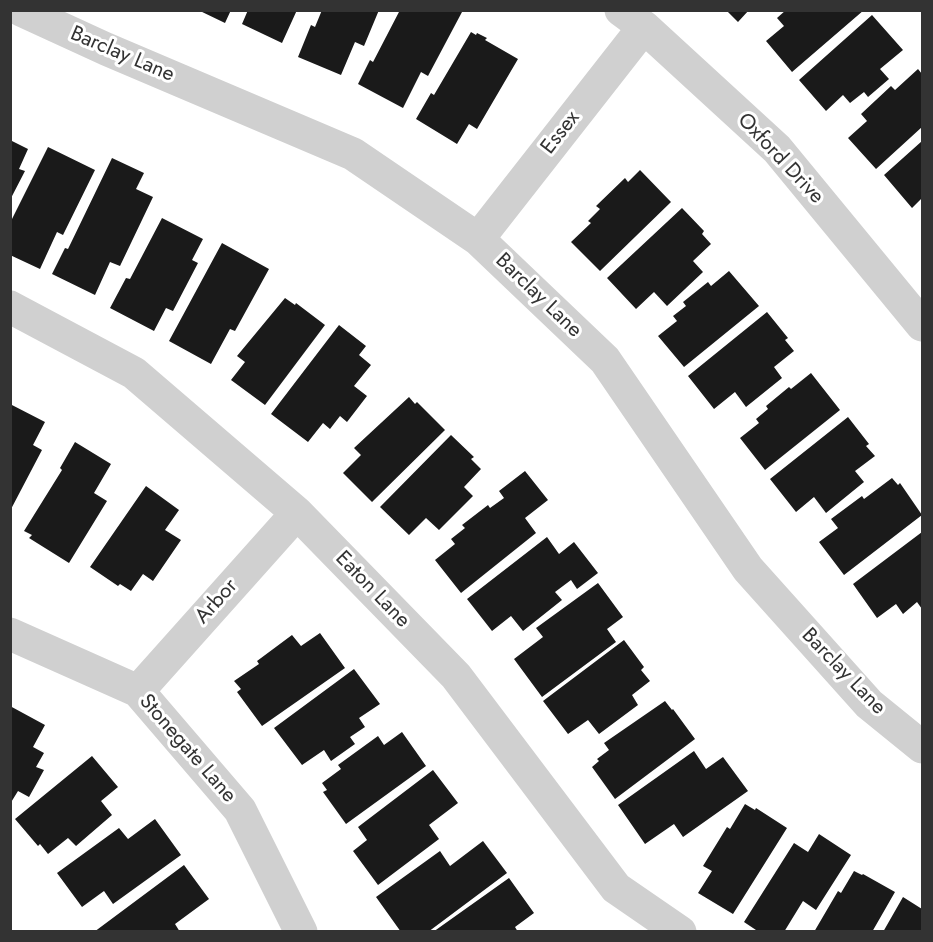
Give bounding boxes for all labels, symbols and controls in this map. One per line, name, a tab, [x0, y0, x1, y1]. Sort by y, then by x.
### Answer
street label: Barclay Lane	[66, 22, 178, 88]
street label: Essex	[536, 106, 586, 160]
street label: Oxford Drive	[732, 108, 828, 210]
street label: Barclay Lane	[490, 249, 586, 343]
street label: Eaton Lane	[329, 546, 415, 634]
street label: Arbor	[190, 574, 244, 630]
street label: Barclay Lane	[796, 624, 890, 720]
street label: Stonegate Lane	[133, 690, 241, 808]

